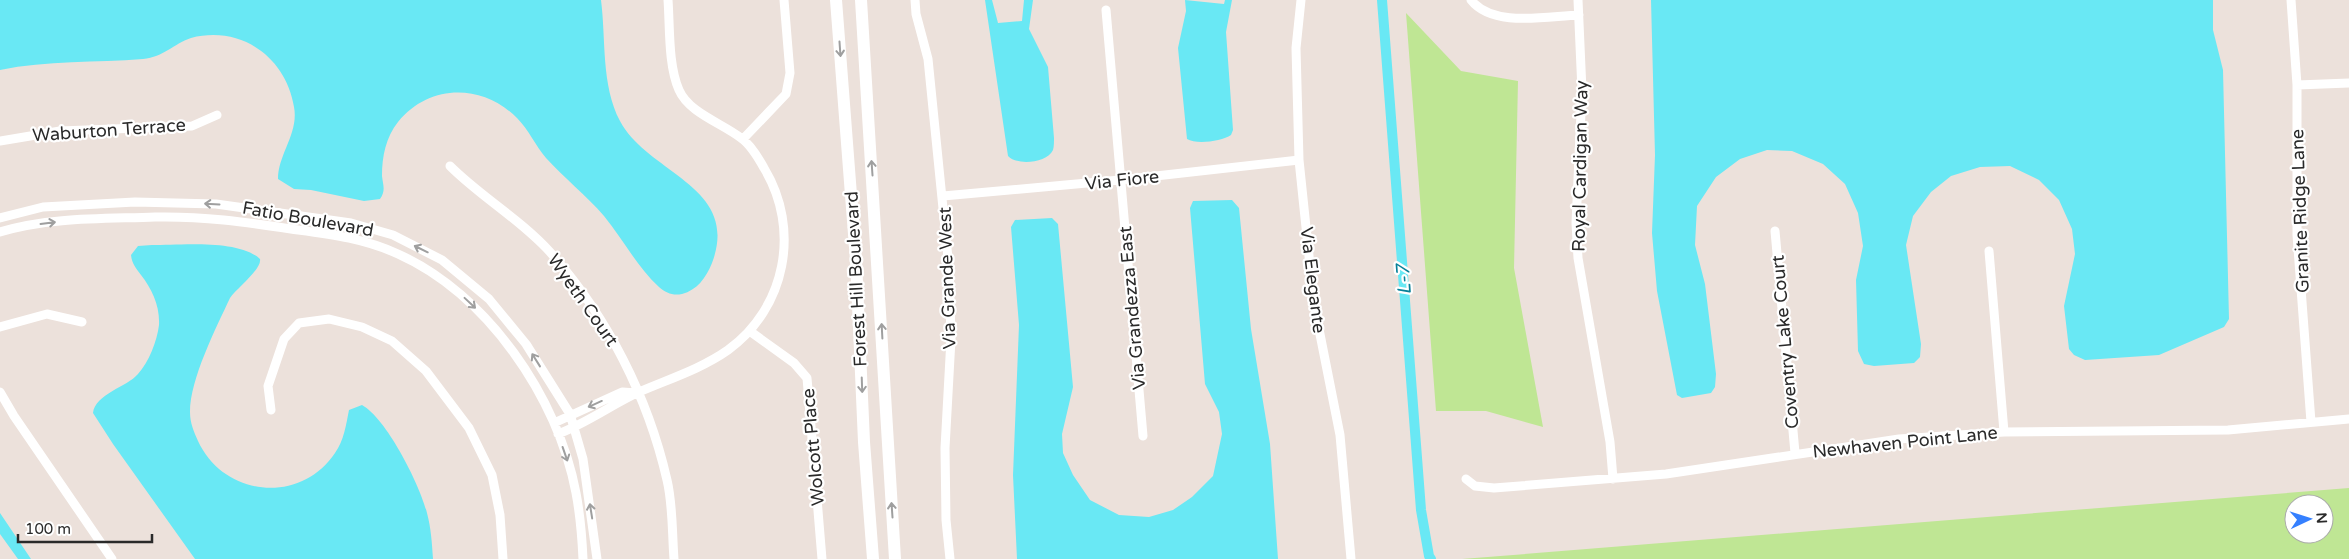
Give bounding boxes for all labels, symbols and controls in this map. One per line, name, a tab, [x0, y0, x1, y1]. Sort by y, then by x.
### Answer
one-way arrow	[836, 40, 845, 56]
street label: Royal Cardigan Way	[1568, 80, 1593, 252]
street label: Waburton Terrace	[32, 114, 186, 146]
street label: Granite Ridge Lane	[2286, 129, 2314, 293]
one-way arrow	[868, 161, 877, 177]
street label: Via Fiore	[1084, 165, 1160, 195]
street label: Forest Hill Boulevard	[840, 191, 872, 367]
street label: Fatio Boulevard	[241, 197, 375, 241]
one-way arrow	[204, 199, 220, 208]
street label: Via Grande West	[934, 206, 960, 350]
one-way arrow	[39, 218, 55, 228]
street label: Via Grandezza East	[1114, 225, 1150, 391]
street label: Via Elegante	[1296, 226, 1330, 334]
one-way arrow	[414, 244, 429, 253]
street label: Wyeth Court	[543, 249, 623, 351]
street label: Coventry Lake Court	[1766, 254, 1804, 430]
water label: L-7	[1392, 262, 1416, 296]
one-way arrow	[464, 297, 477, 309]
one-way arrow	[877, 323, 886, 339]
one-way arrow	[531, 354, 541, 368]
one-way arrow	[857, 377, 866, 393]
street label: Wolcott Place	[797, 387, 829, 507]
one-way arrow	[588, 399, 603, 409]
street label: Newhaven Point Lane	[1811, 421, 1999, 463]
one-way arrow	[561, 446, 570, 461]
north arrow	[2284, 494, 2334, 544]
one-way arrow	[586, 503, 596, 519]
one-way arrow	[887, 503, 897, 519]
scale bar	[18, 512, 151, 544]
text: N	[2313, 512, 2330, 524]
text: 100 m	[25, 520, 71, 538]

